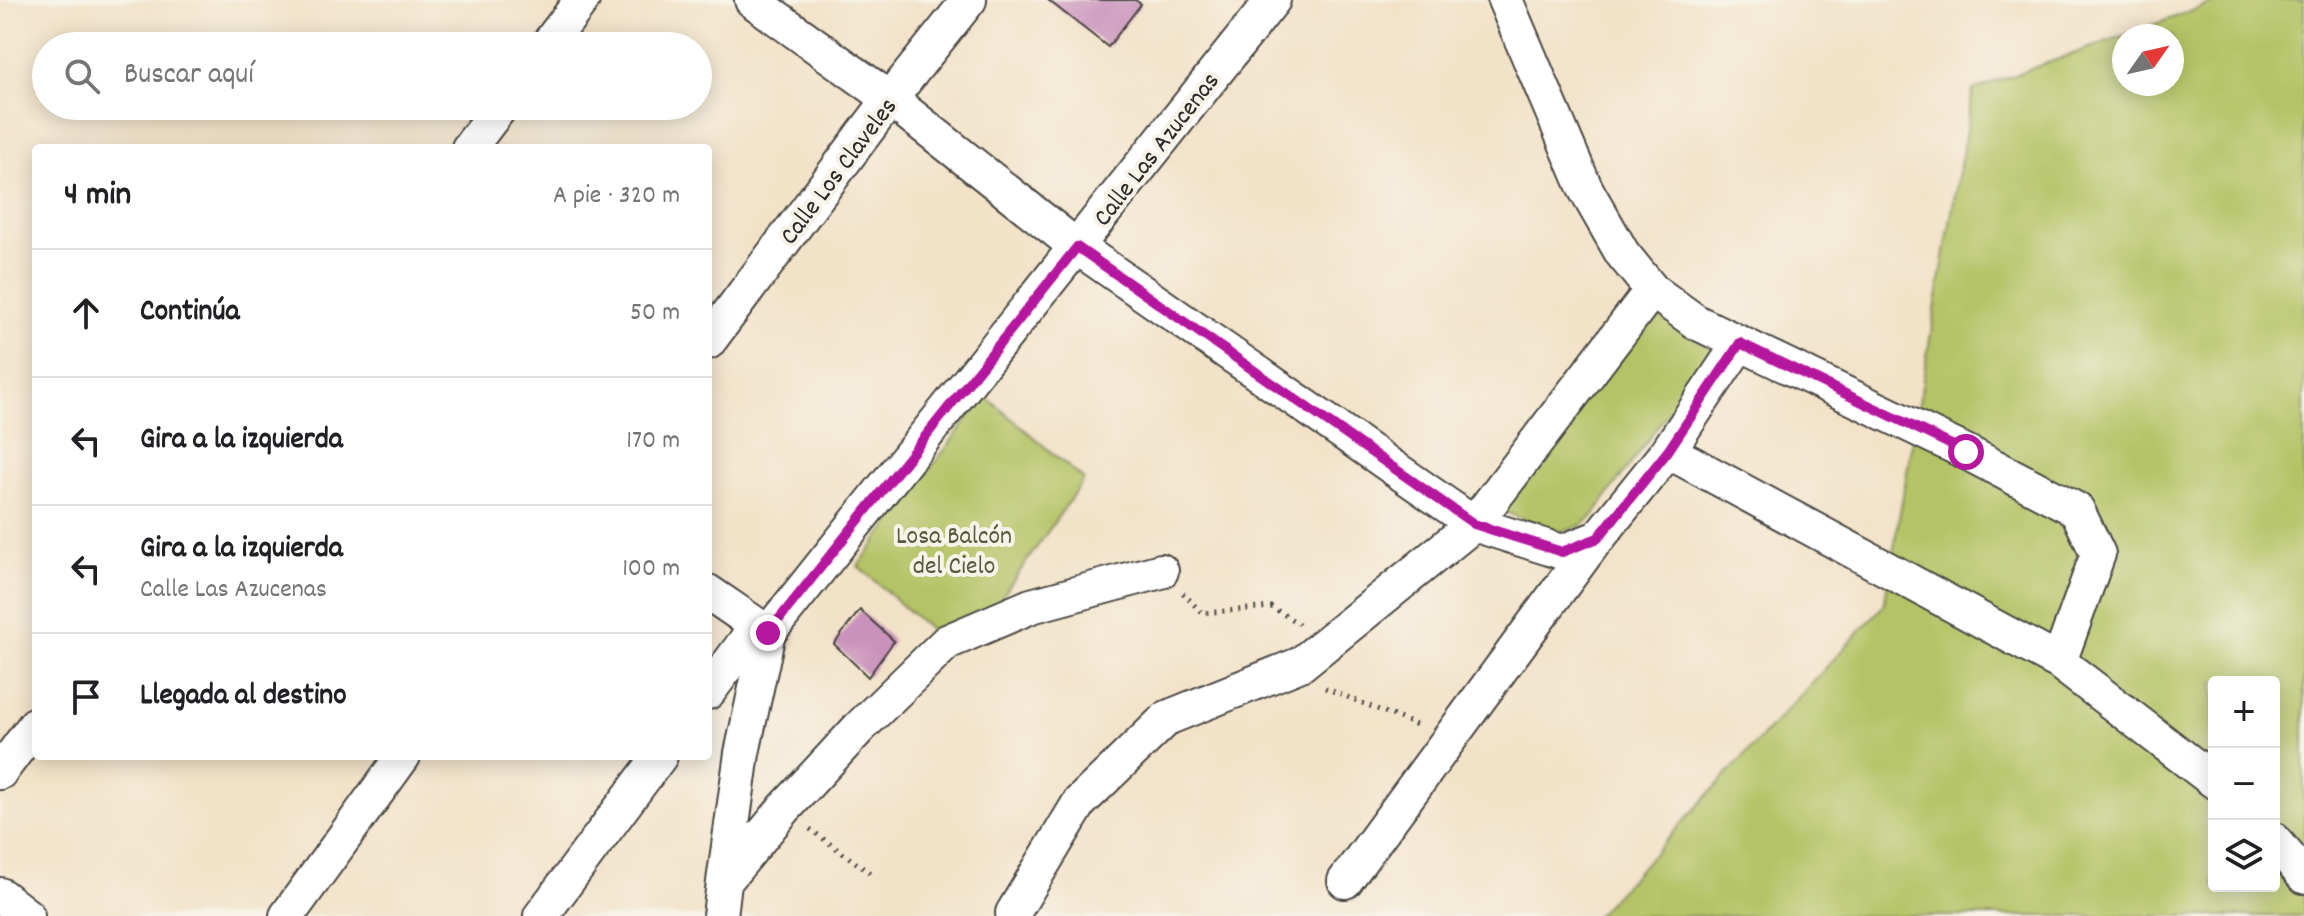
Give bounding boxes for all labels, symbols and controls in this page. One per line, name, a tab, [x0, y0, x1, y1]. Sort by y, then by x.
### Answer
north arrow	[2112, 24, 2184, 96]
search box	[32, 32, 712, 120]
icon: search	[60, 54, 104, 98]
text: Buscar aquí	[124, 55, 254, 98]
street label: Calle Las Azucenas	[1086, 65, 1230, 235]
street label: Calle Los Claveles	[772, 91, 908, 254]
text: 4 min	[64, 172, 131, 221]
text: A pie · 320 m	[553, 178, 680, 215]
icon: ahead	[64, 291, 108, 335]
text: Continúa	[140, 292, 239, 335]
text: 50 m	[630, 295, 680, 332]
icon: left	[64, 419, 108, 463]
text: Gira a la izquierda	[140, 420, 343, 463]
text: 170 m	[626, 423, 680, 460]
route start	[1948, 434, 1984, 470]
park label: Losa Balcón del Cielo	[896, 519, 1012, 586]
text: Gira a la izquierda	[140, 529, 343, 572]
icon: left	[64, 547, 108, 591]
text: 100 m	[622, 551, 680, 588]
text: Calle Las Azucenas	[140, 572, 327, 609]
route end	[750, 615, 786, 651]
icon: arrive	[64, 675, 108, 719]
text: Llegada al destino	[140, 676, 347, 719]
map controls	[2208, 676, 2280, 892]
button: +	[2208, 676, 2280, 748]
button: −	[2208, 748, 2280, 820]
button: layers	[2208, 820, 2280, 892]

